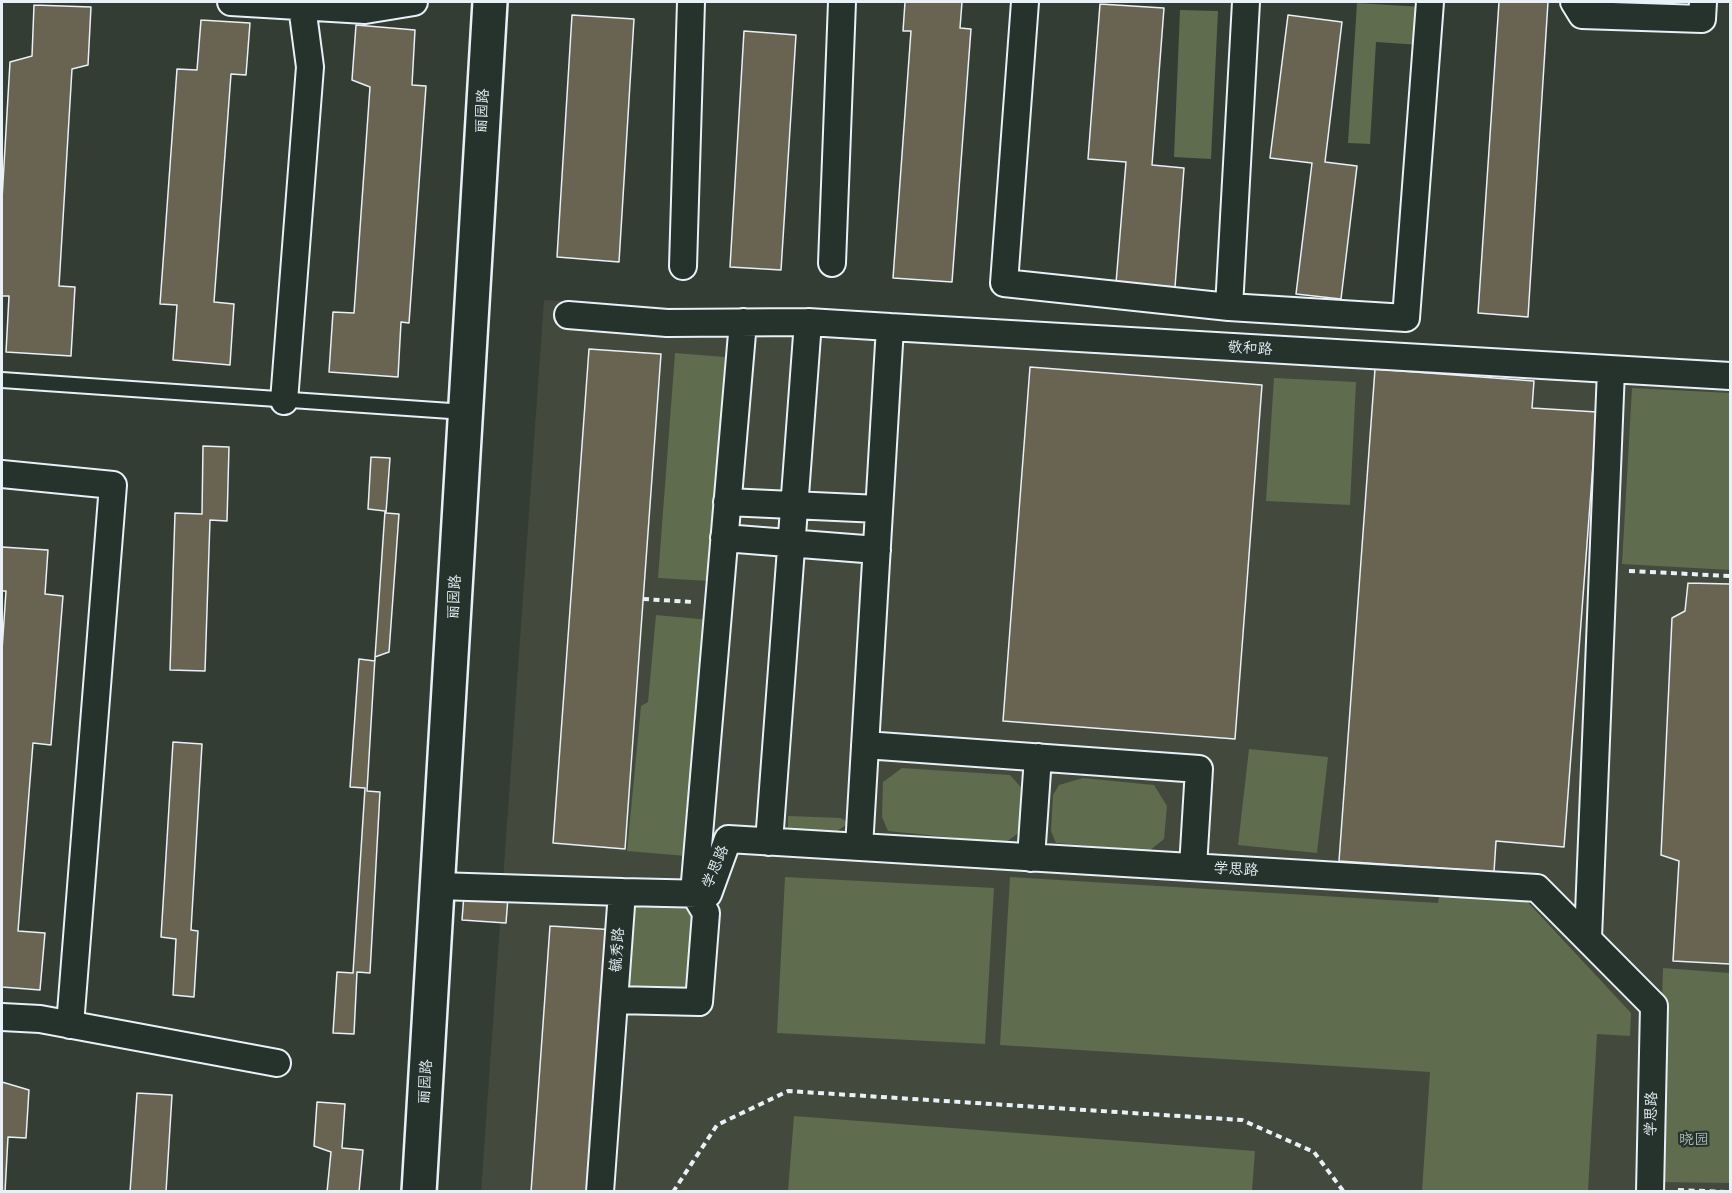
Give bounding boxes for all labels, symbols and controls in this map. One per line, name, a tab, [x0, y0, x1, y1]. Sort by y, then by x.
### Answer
street label: 丽园路	[473, 88, 493, 134]
street label: 敬和路	[1227, 339, 1273, 359]
street label: 丽园路	[445, 574, 465, 620]
street label: 学思路	[699, 843, 733, 891]
street label: 学思路	[1213, 860, 1259, 880]
street label: 毓秀路	[607, 927, 629, 973]
street label: 丽园路	[415, 1059, 437, 1105]
street label: 学思路	[1643, 1091, 1661, 1137]
park label: 晓园	[1679, 1131, 1709, 1149]

